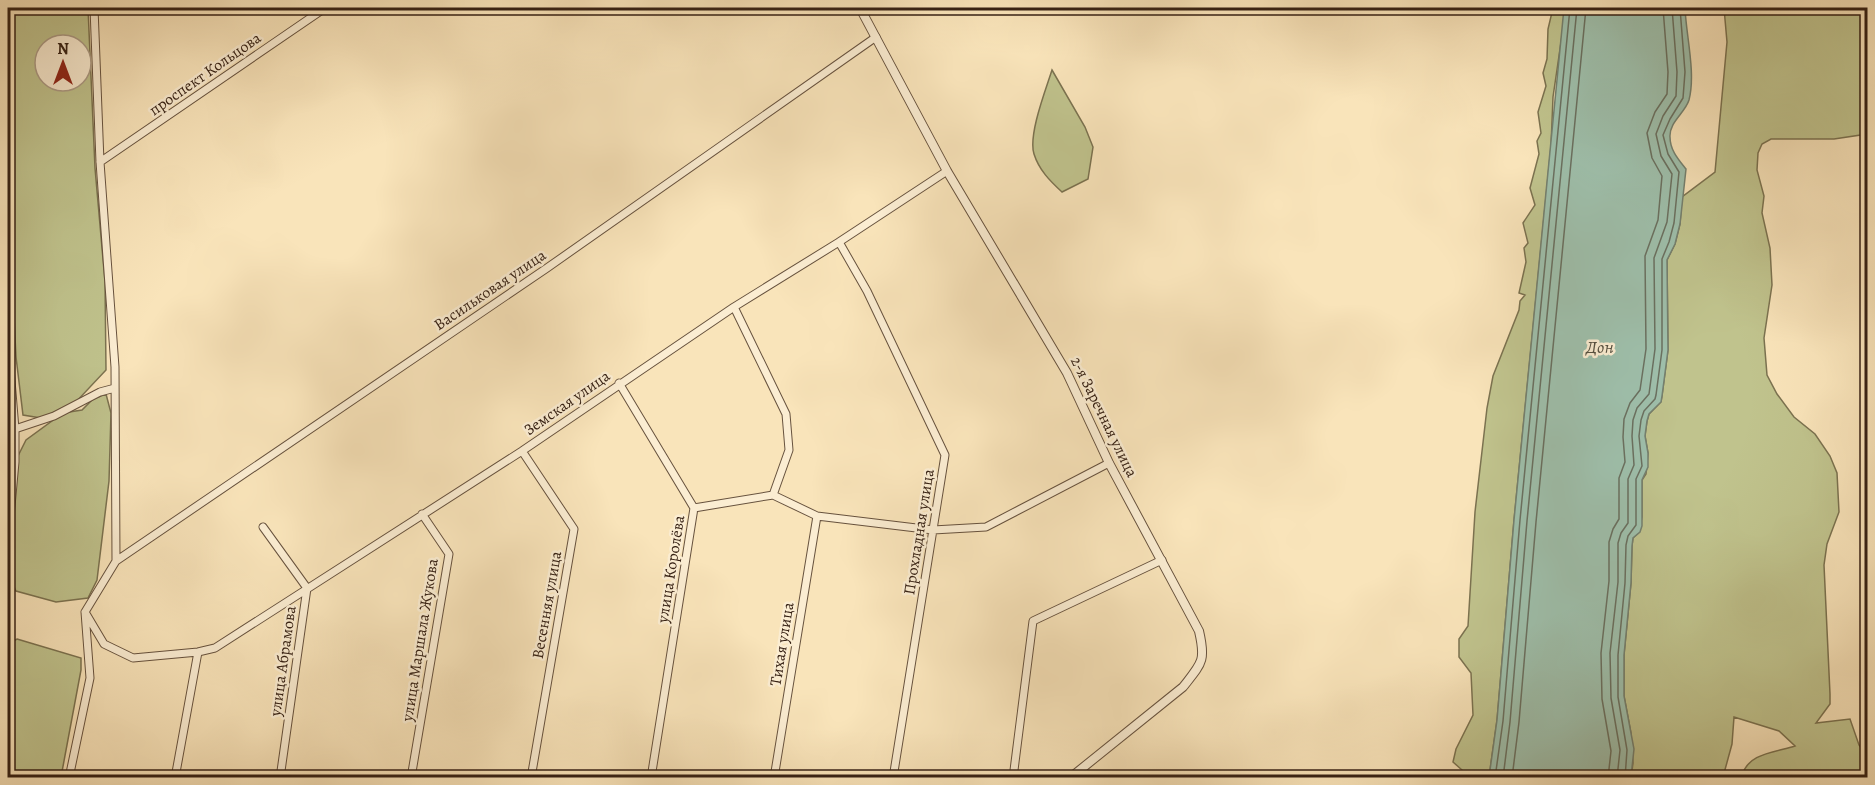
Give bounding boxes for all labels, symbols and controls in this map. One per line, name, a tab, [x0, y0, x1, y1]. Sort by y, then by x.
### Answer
street label: проспект Кольцова	[145, 27, 266, 121]
north arrow	[33, 33, 93, 93]
text: N	[57, 38, 69, 60]
street label: Васильковая улица	[430, 244, 551, 336]
water label: Дон	[1584, 335, 1614, 359]
street label: 2-я Заречная улица	[1065, 353, 1143, 482]
street label: Земская улица	[520, 365, 615, 441]
street label: Прохладная улица	[898, 467, 940, 596]
street label: улица Королёва	[651, 513, 690, 625]
street label: Весенняя улица	[527, 549, 567, 660]
street label: улица Маршала Жукова	[396, 556, 444, 724]
street label: Тихая улица	[765, 600, 800, 687]
street label: улица Абрамова	[264, 604, 302, 719]

